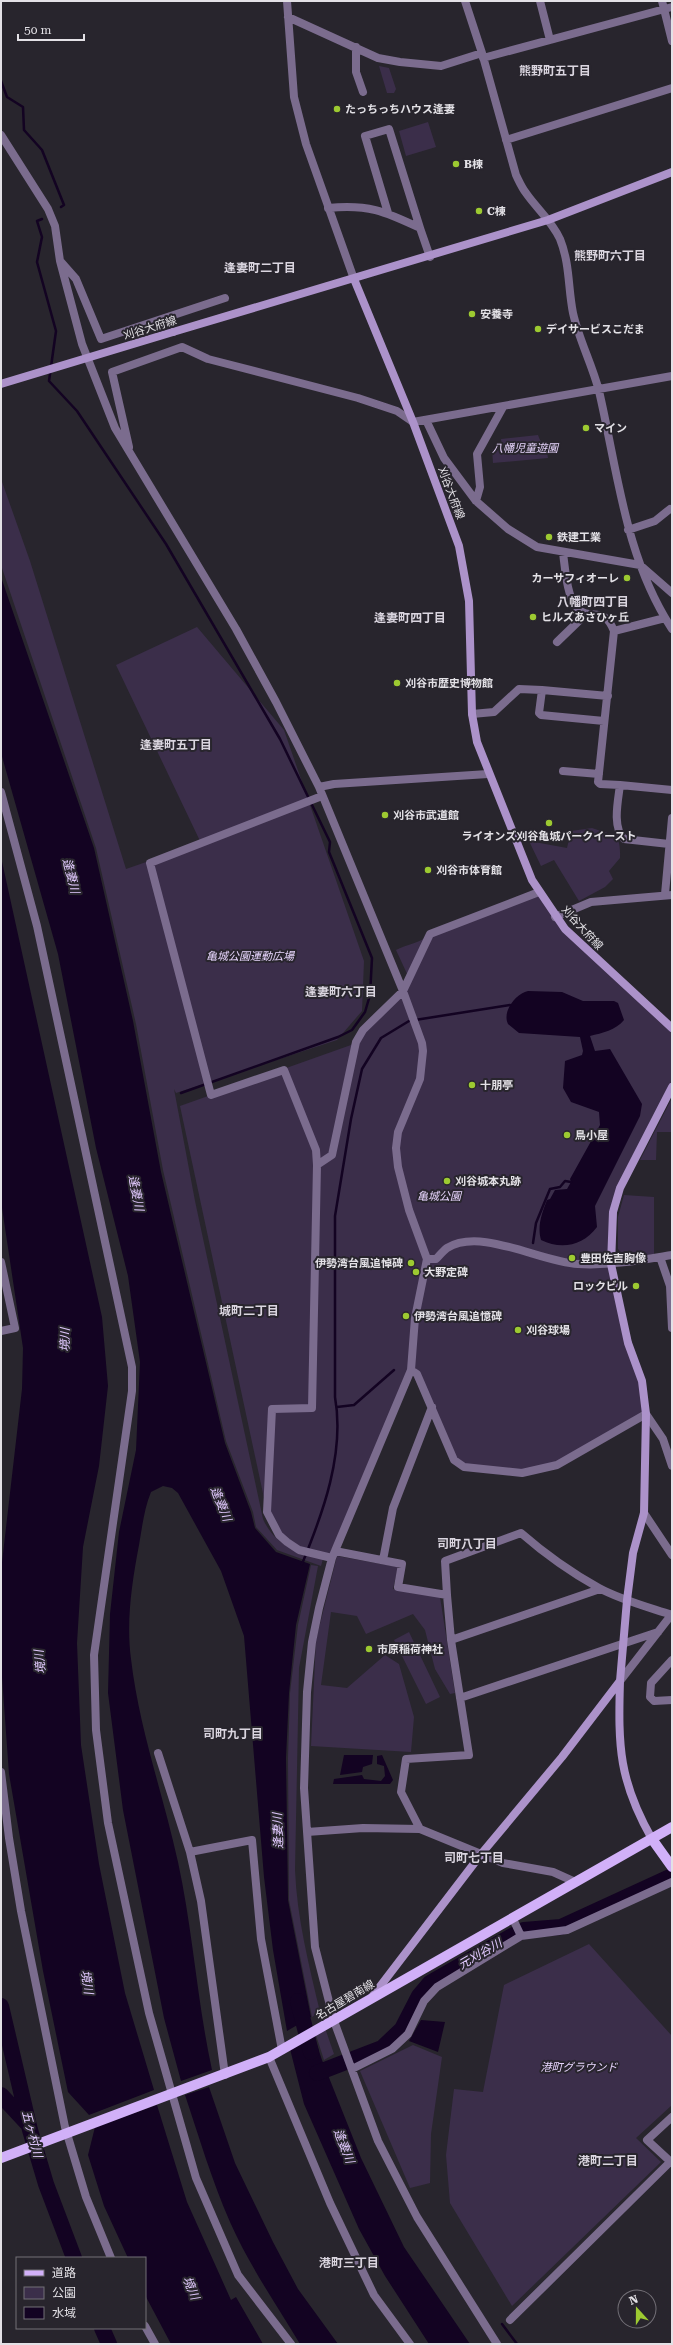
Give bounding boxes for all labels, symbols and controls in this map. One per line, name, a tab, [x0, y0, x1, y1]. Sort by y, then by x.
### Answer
scale bar	[18, 16, 84, 42]
text: 50 m	[24, 23, 51, 37]
district label: 熊野町五丁目	[519, 64, 591, 78]
place label: たっちっちハウス逢妻	[345, 103, 455, 116]
marker: たっちっちハウス逢妻	[332, 104, 342, 114]
place label: B棟	[464, 158, 483, 171]
marker: B棟	[451, 159, 461, 169]
place label: C棟	[487, 205, 506, 218]
marker: C棟	[474, 206, 484, 216]
district label: 熊野町六丁目	[574, 249, 646, 263]
district label: 逢妻町二丁目	[224, 261, 296, 275]
place label: 安養寺	[480, 308, 513, 321]
marker: 安養寺	[467, 309, 477, 319]
street label: 刈谷大府線	[122, 314, 178, 342]
place label: デイサービスこだま	[546, 323, 645, 336]
marker: デイサービスこだま	[533, 324, 543, 334]
place label: マイン	[594, 422, 627, 435]
marker: マイン	[581, 423, 591, 433]
park label: 八幡児童遊園	[492, 442, 560, 455]
street label: 刈谷大府線	[435, 465, 467, 521]
place label: 鉄建工業	[557, 531, 601, 544]
marker: 鉄建工業	[544, 532, 554, 542]
place label: カーサフィオーレ	[531, 572, 619, 585]
marker: カーサフィオーレ	[622, 573, 632, 583]
district label: 八幡町四丁目	[557, 595, 629, 609]
district label: 逢妻町四丁目	[374, 611, 446, 625]
place label: ヒルズあさひヶ丘	[541, 611, 629, 624]
marker: ヒルズあさひヶ丘	[528, 612, 538, 622]
place label: 刈谷市歴史博物館	[405, 677, 493, 690]
marker: 刈谷市歴史博物館	[392, 678, 402, 688]
district label: 逢妻町五丁目	[140, 738, 212, 752]
place label: 刈谷市武道館	[393, 809, 459, 822]
marker: 刈谷市武道館	[380, 810, 390, 820]
marker: ライオンズ刈谷亀城パークイースト	[544, 818, 554, 828]
place label: ライオンズ刈谷亀城パークイースト	[461, 830, 637, 843]
water label: 逢妻川	[60, 857, 83, 897]
place label: 刈谷市体育館	[436, 864, 502, 877]
marker: 刈谷市体育館	[423, 865, 433, 875]
street label: 刈谷大府線	[558, 903, 606, 953]
park label: 亀城公園運動広場	[206, 950, 296, 963]
district label: 逢妻町六丁目	[305, 985, 377, 999]
place label: 十朋亭	[480, 1079, 513, 1092]
marker: 十朋亭	[467, 1080, 477, 1090]
place label: 鳥小屋	[575, 1129, 608, 1142]
marker: 鳥小屋	[562, 1130, 572, 1140]
water label: 逢妻川	[126, 1174, 147, 1214]
place label: 刈谷城本丸跡	[455, 1175, 521, 1188]
marker: 刈谷城本丸跡	[442, 1176, 452, 1186]
park label: 亀城公園	[417, 1190, 463, 1203]
place label: 豊田佐吉胸像	[580, 1252, 646, 1265]
marker: 豊田佐吉胸像	[567, 1253, 577, 1263]
place label: 伊勢湾台風追悼碑	[315, 1257, 403, 1270]
marker: 伊勢湾台風追悼碑	[406, 1258, 416, 1268]
place label: 大野定碑	[424, 1266, 468, 1279]
marker: 大野定碑	[411, 1267, 421, 1277]
place label: ロックビル	[573, 1280, 628, 1293]
marker: ロックビル	[631, 1281, 641, 1291]
district label: 城町二丁目	[219, 1304, 279, 1318]
place label: 伊勢湾台風追憶碑	[414, 1310, 502, 1323]
marker: 伊勢湾台風追憶碑	[401, 1311, 411, 1321]
place label: 刈谷球場	[526, 1324, 570, 1337]
marker: 刈谷球場	[513, 1325, 523, 1335]
water label: 境川	[58, 1326, 72, 1352]
water label: 逢妻川	[208, 1485, 235, 1525]
district label: 司町八丁目	[437, 1537, 497, 1551]
place label: 市原稲荷神社	[377, 1643, 443, 1656]
marker: 市原稲荷神社	[364, 1644, 374, 1654]
water label: 境川	[32, 1647, 48, 1675]
district label: 司町九丁目	[203, 1727, 263, 1741]
water label: 逢妻川	[270, 1811, 286, 1849]
district label: 司町七丁目	[444, 1851, 504, 1865]
water label: 元刈谷川	[456, 1935, 506, 1972]
water label: 境川	[78, 1969, 96, 1997]
street label: 名古屋碧南線	[313, 1977, 377, 2023]
park label: 港町グラウンド	[541, 2061, 618, 2074]
water label: 五ヶ村川	[19, 2109, 45, 2161]
water label: 逢妻川	[331, 2127, 358, 2167]
district label: 港町二丁目	[578, 2154, 638, 2168]
district label: 港町三丁目	[319, 2256, 379, 2270]
legend	[16, 2257, 146, 2329]
text: 道路	[52, 2266, 76, 2280]
water label: 境川	[180, 2274, 203, 2304]
text: 公園	[52, 2286, 76, 2300]
north arrow	[617, 2289, 657, 2329]
text: N	[627, 2292, 640, 2308]
text: 水域	[52, 2306, 76, 2320]

